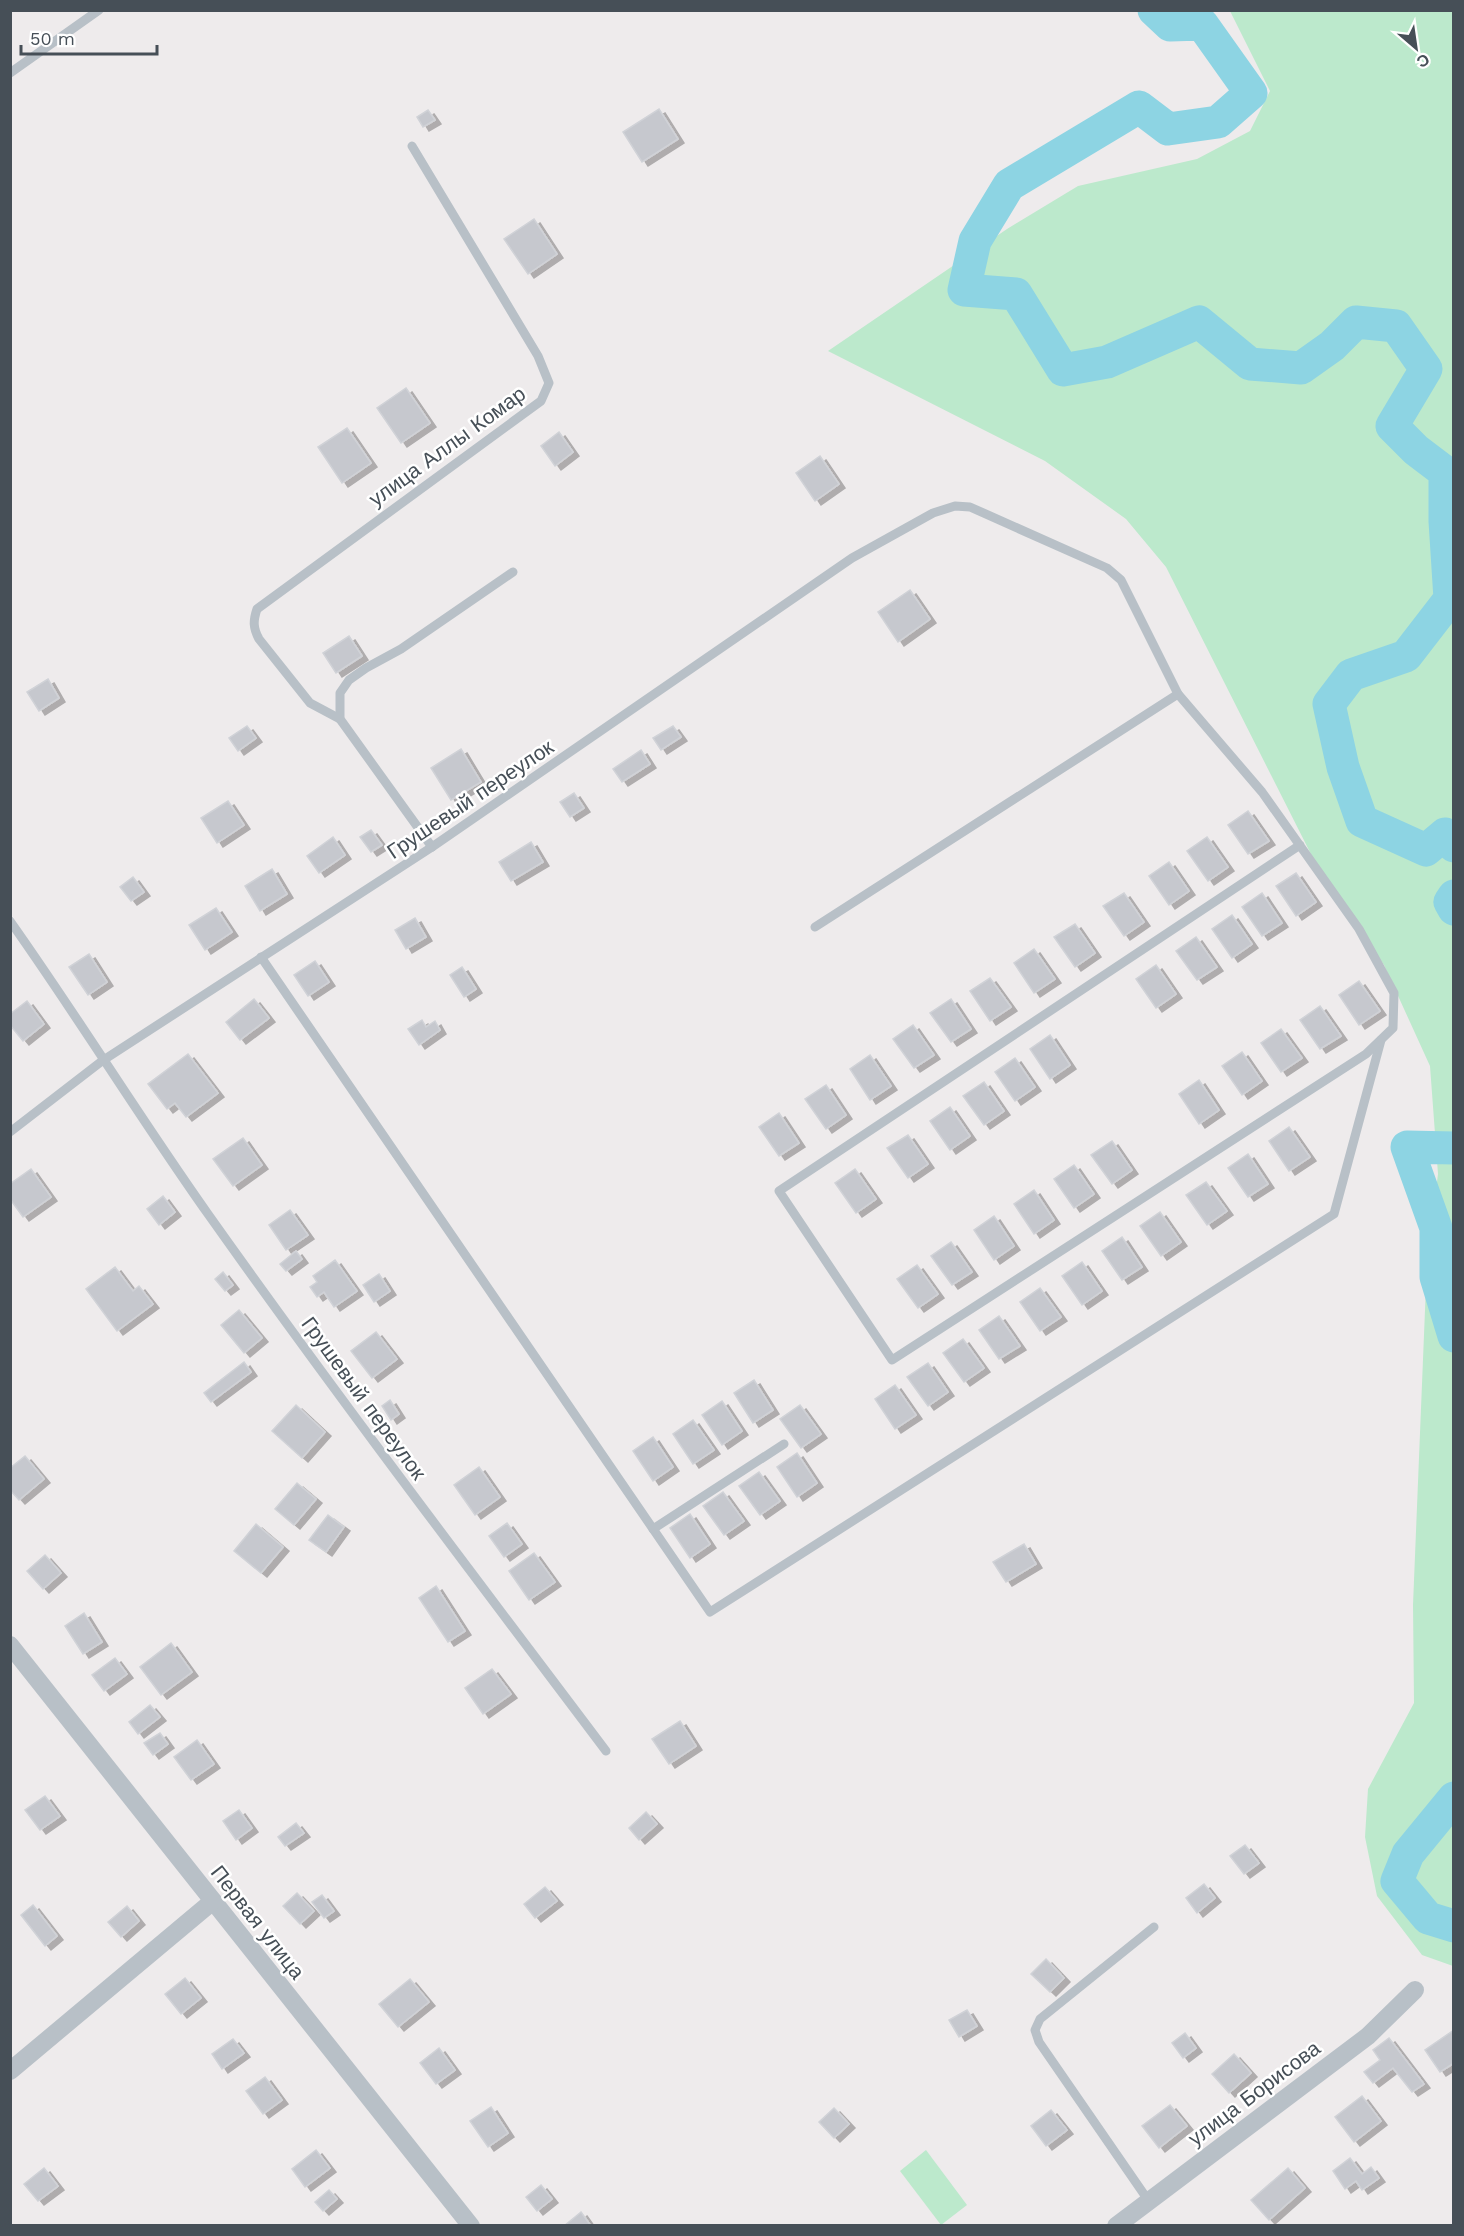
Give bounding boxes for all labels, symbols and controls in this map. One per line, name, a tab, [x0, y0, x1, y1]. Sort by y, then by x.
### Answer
scale bar	[21, 18, 158, 56]
north arrow	[1386, 18, 1446, 78]
text: 50 m	[30, 28, 75, 49]
text: С	[1413, 50, 1433, 72]
street label: улица Аллы Комар	[364, 381, 530, 511]
street label: Грушевый переулок	[382, 734, 559, 864]
street label: Грушевый переулок	[296, 1312, 432, 1485]
street label: Первая улица	[206, 1860, 310, 1984]
street label: улица Борисова	[1183, 2035, 1325, 2151]

